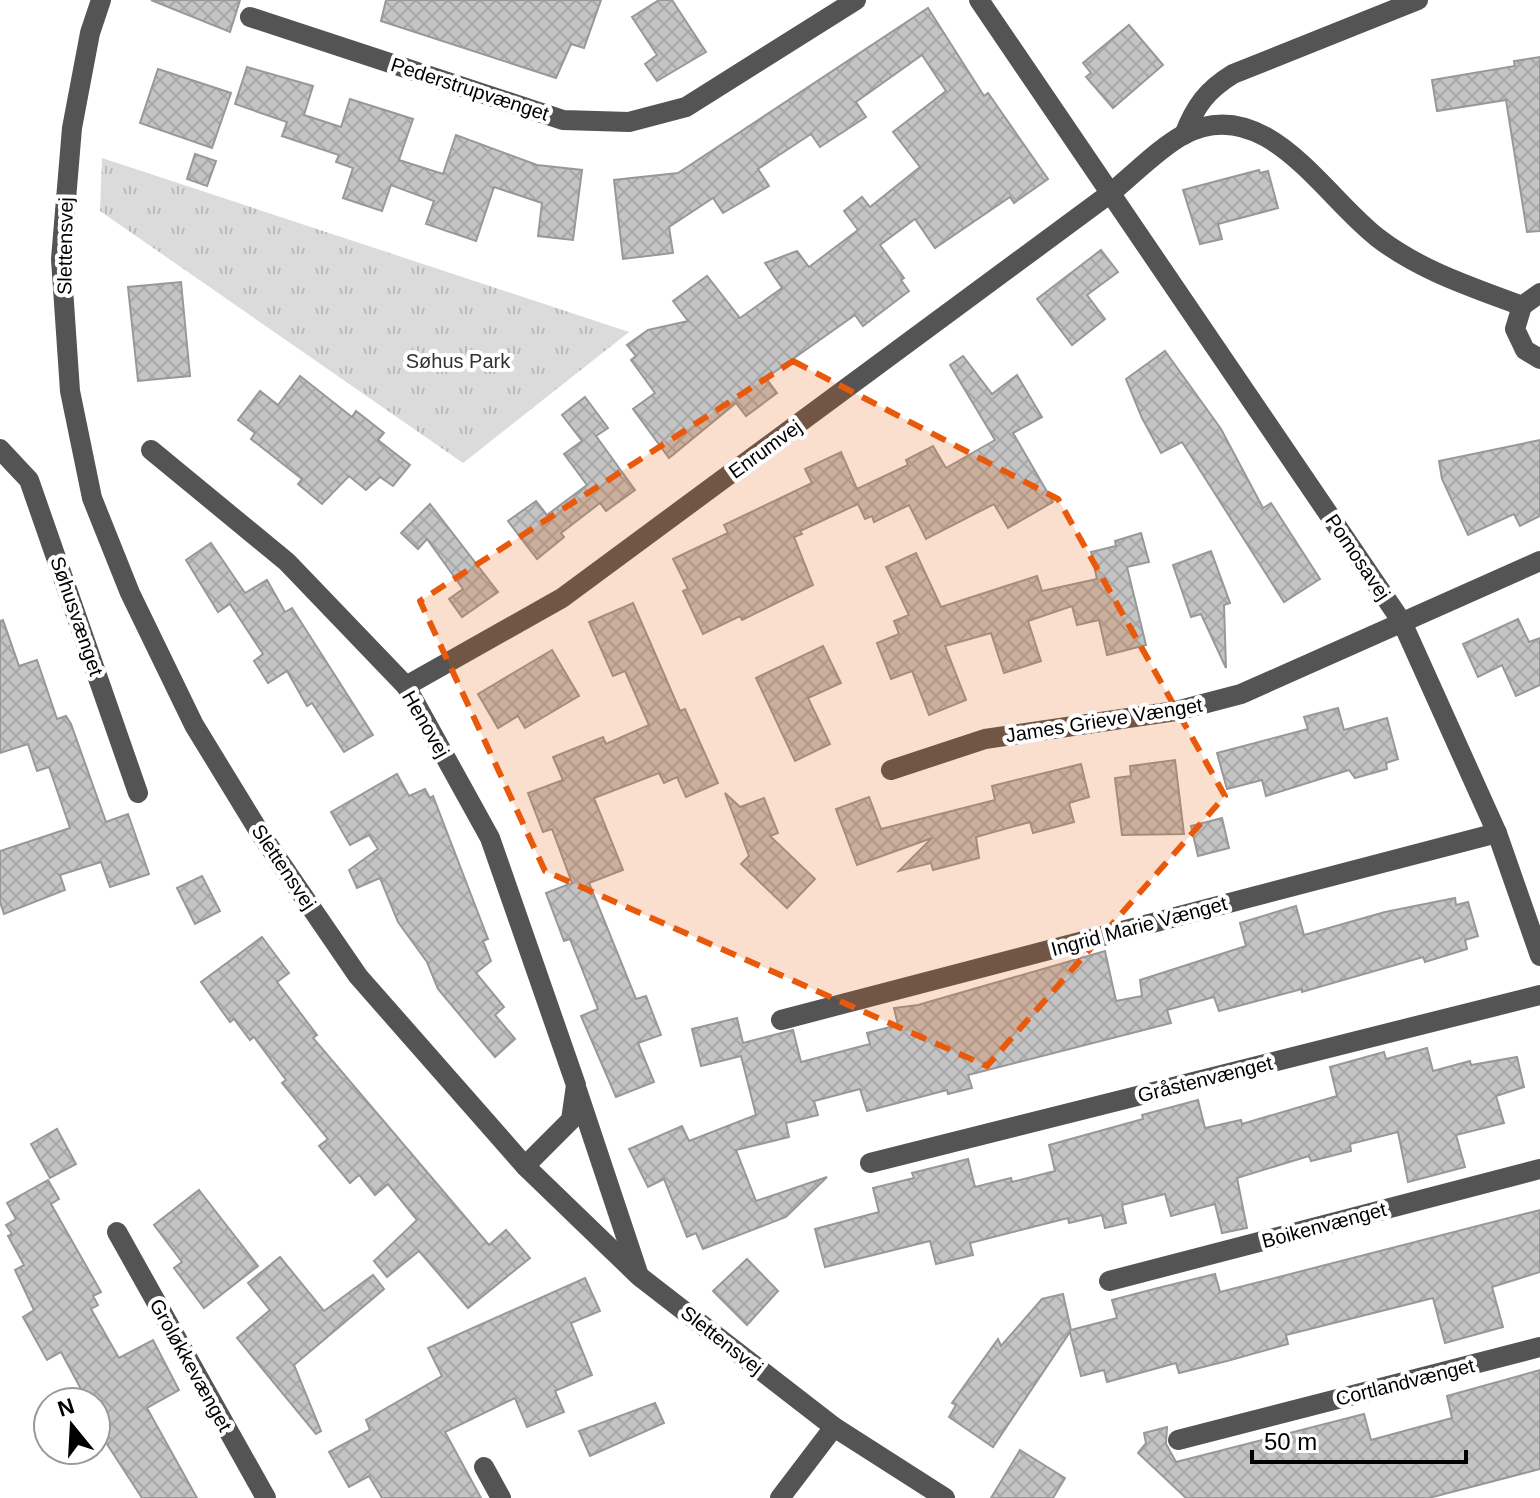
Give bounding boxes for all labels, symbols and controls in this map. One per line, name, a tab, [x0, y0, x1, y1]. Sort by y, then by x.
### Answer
street label: Pederstrupvænget	[388, 53, 552, 125]
street label: Slettensvej	[53, 197, 77, 295]
park label: Søhus Park	[406, 350, 511, 372]
street label: Enrumvej	[724, 415, 806, 483]
street label: Pomosavej	[1321, 510, 1395, 604]
street label: Søhusvænget	[46, 554, 108, 679]
street label: Henovej	[398, 687, 454, 761]
street label: James Grieve Vænget	[1004, 694, 1204, 746]
street label: Slettensvej	[248, 820, 320, 914]
street label: Ingrid Marie Vænget	[1049, 892, 1230, 960]
street label: Gråstenvænget	[1135, 1052, 1275, 1106]
street label: Boikenvænget	[1259, 1198, 1389, 1252]
street label: Groløkkevænget	[146, 1295, 237, 1435]
street label: Slettensvej	[677, 1301, 767, 1379]
street label: Cortlandvænget	[1333, 1354, 1477, 1410]
north arrow	[32, 1386, 112, 1466]
text: N	[55, 1393, 77, 1422]
scale bar	[1252, 1414, 1466, 1464]
text: 50 m	[1264, 1428, 1317, 1455]

